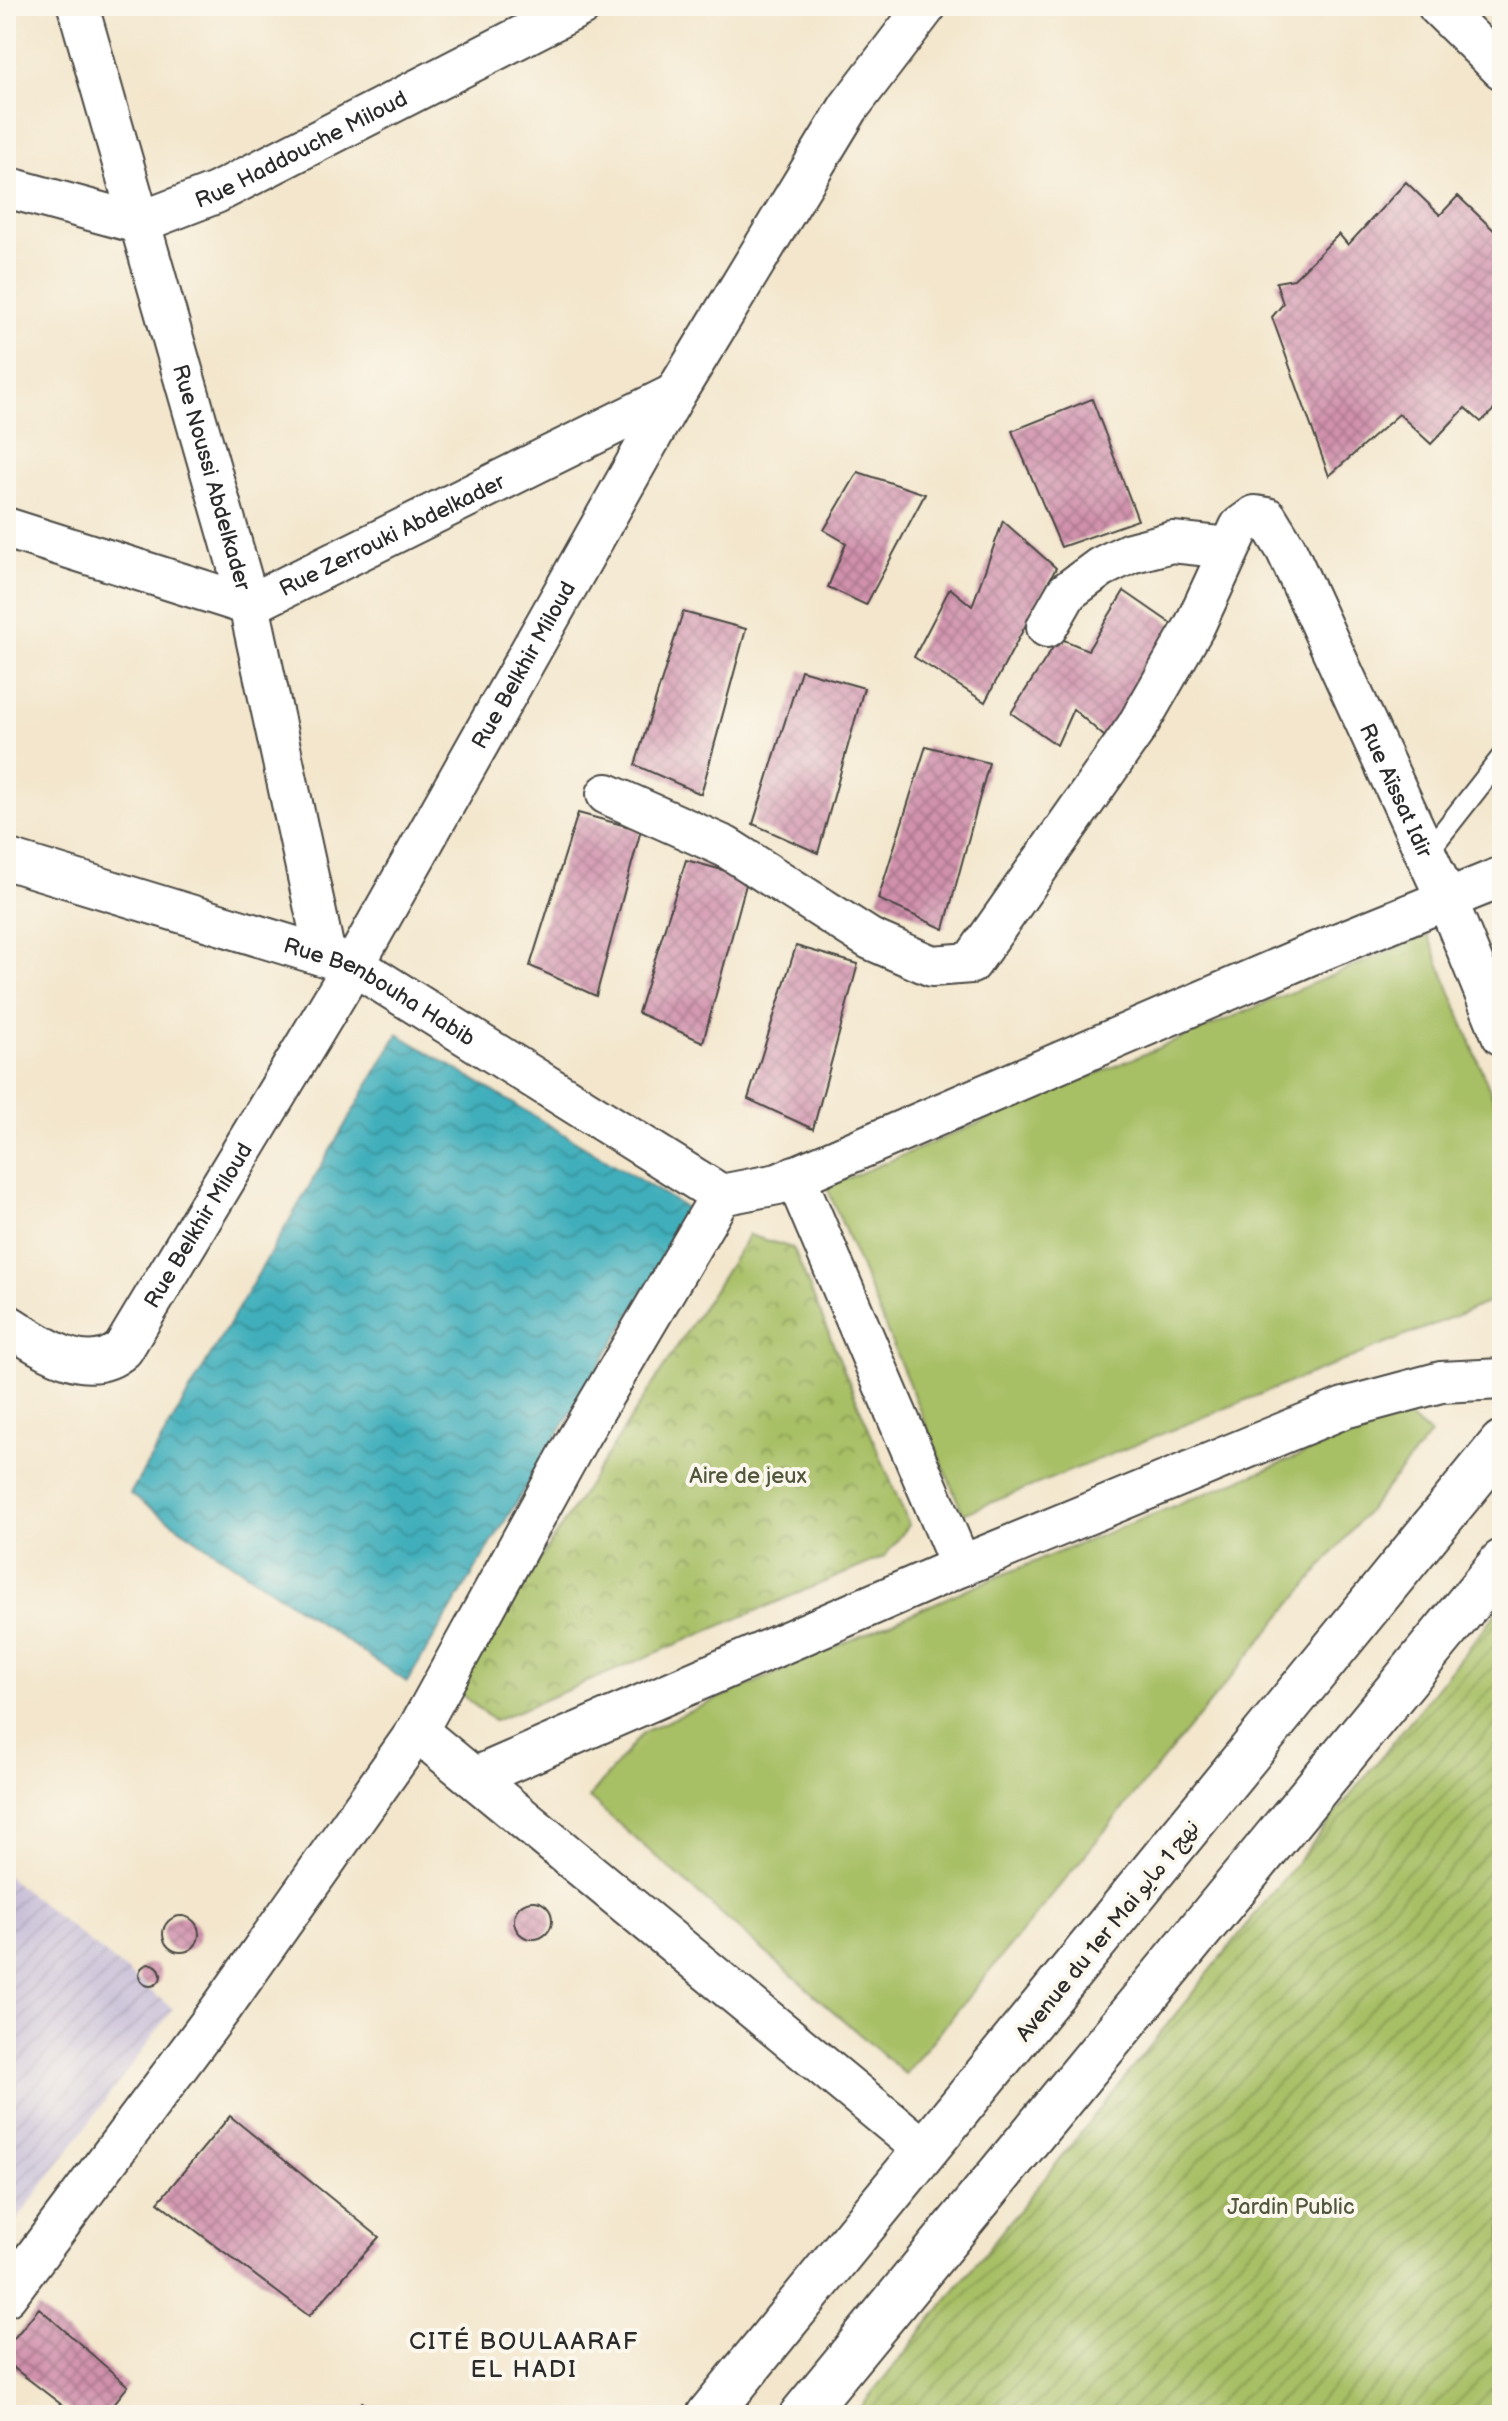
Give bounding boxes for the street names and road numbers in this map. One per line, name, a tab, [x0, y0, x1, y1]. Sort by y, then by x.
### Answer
street label: Rue Haddouche Miloud	[192, 85, 412, 215]
street label: Rue Noussi Abdelkader	[166, 361, 256, 595]
street label: Rue Zerrouki Abdelkader	[275, 468, 510, 603]
street label: Rue Belkhir Miloud	[466, 577, 582, 754]
street label: Rue Aïssat Idir	[1353, 719, 1438, 863]
street label: Rue Benbouha Habib	[280, 932, 480, 1053]
street label: Rue Belkhir Miloud	[139, 1138, 259, 1313]
street label: Avenue du 1er Mai نهج 1 مايو	[1011, 1815, 1207, 2048]

